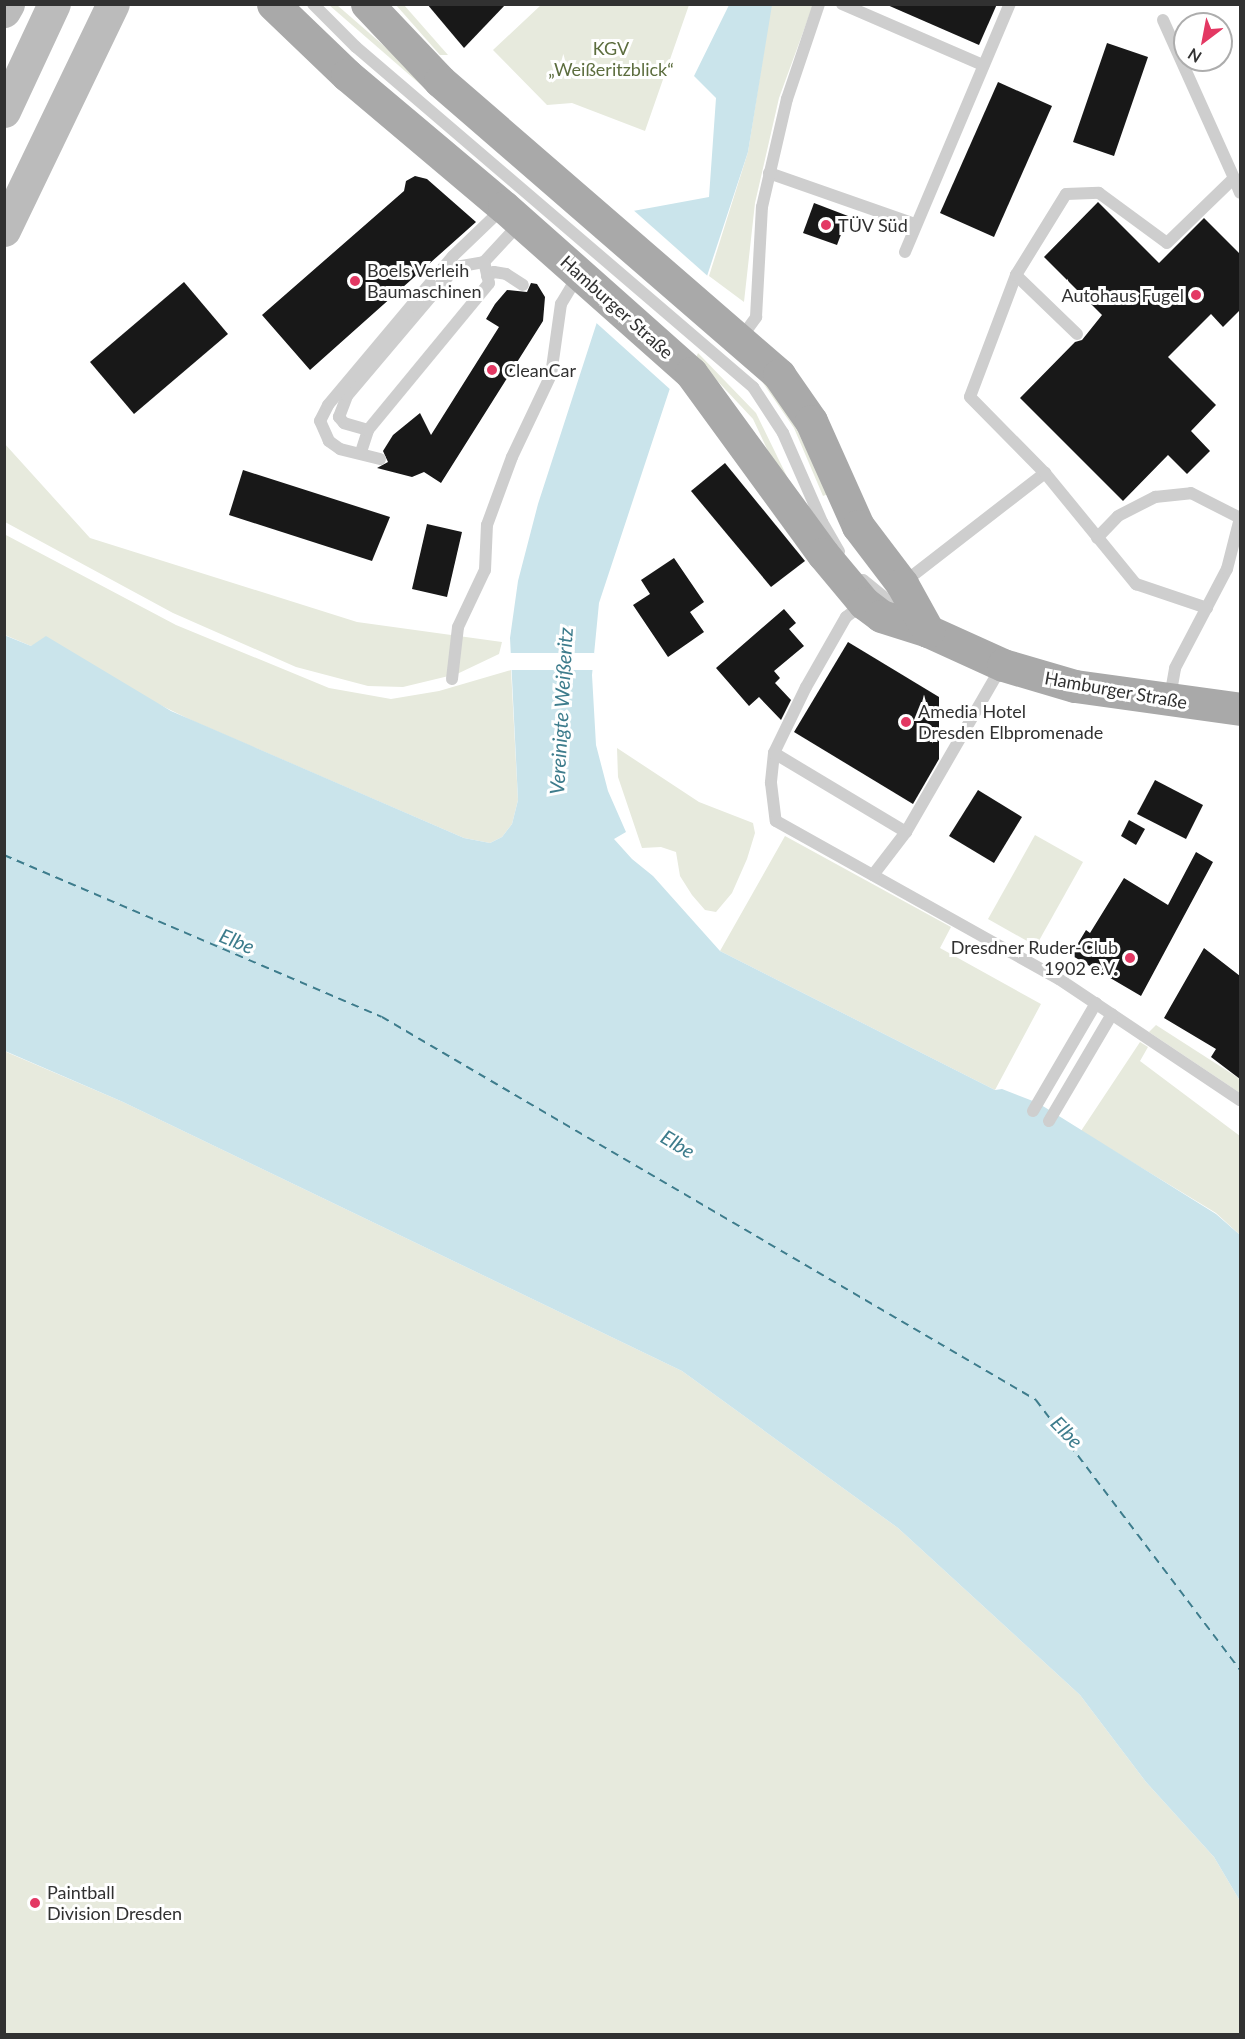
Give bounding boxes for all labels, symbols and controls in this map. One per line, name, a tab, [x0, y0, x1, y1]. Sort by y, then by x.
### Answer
north arrow	[1173, 12, 1233, 72]
park label: KGV „Weißeritzblick“	[548, 38, 674, 80]
text: N	[1184, 45, 1205, 67]
place label: TÜV Süd	[838, 214, 908, 236]
marker: TÜV Süd	[819, 218, 833, 232]
street label: Hamburger Straße	[556, 251, 678, 363]
place label: Boels Verleih Baumaschinen	[367, 260, 482, 302]
marker: Boels Verleih Baumaschinen	[348, 274, 362, 288]
place label: Autohaus Fugel	[1061, 284, 1184, 306]
marker: Autohaus Fugel	[1189, 288, 1203, 302]
place label: CleanCar	[504, 359, 576, 381]
marker: CleanCar	[485, 363, 499, 377]
water label: Vereinigte Weißeritz	[545, 627, 577, 795]
street label: Hamburger Straße	[1043, 667, 1189, 713]
place label: Amedia Hotel Dresden Elbpromenade	[918, 701, 1103, 744]
marker: Amedia Hotel Dresden Elbpromenade	[899, 715, 913, 729]
water label: Elbe	[216, 923, 258, 959]
place label: Dresdner Ruder-Club 1902 e.V.	[950, 937, 1118, 980]
marker: Dresdner Ruder-Club 1902 e.V.	[1123, 951, 1137, 965]
water label: Elbe	[657, 1125, 699, 1163]
water label: Elbe	[1046, 1411, 1088, 1453]
place label: Paintball Division Dresden	[47, 1882, 182, 1924]
marker: Paintball Division Dresden	[28, 1896, 42, 1910]

